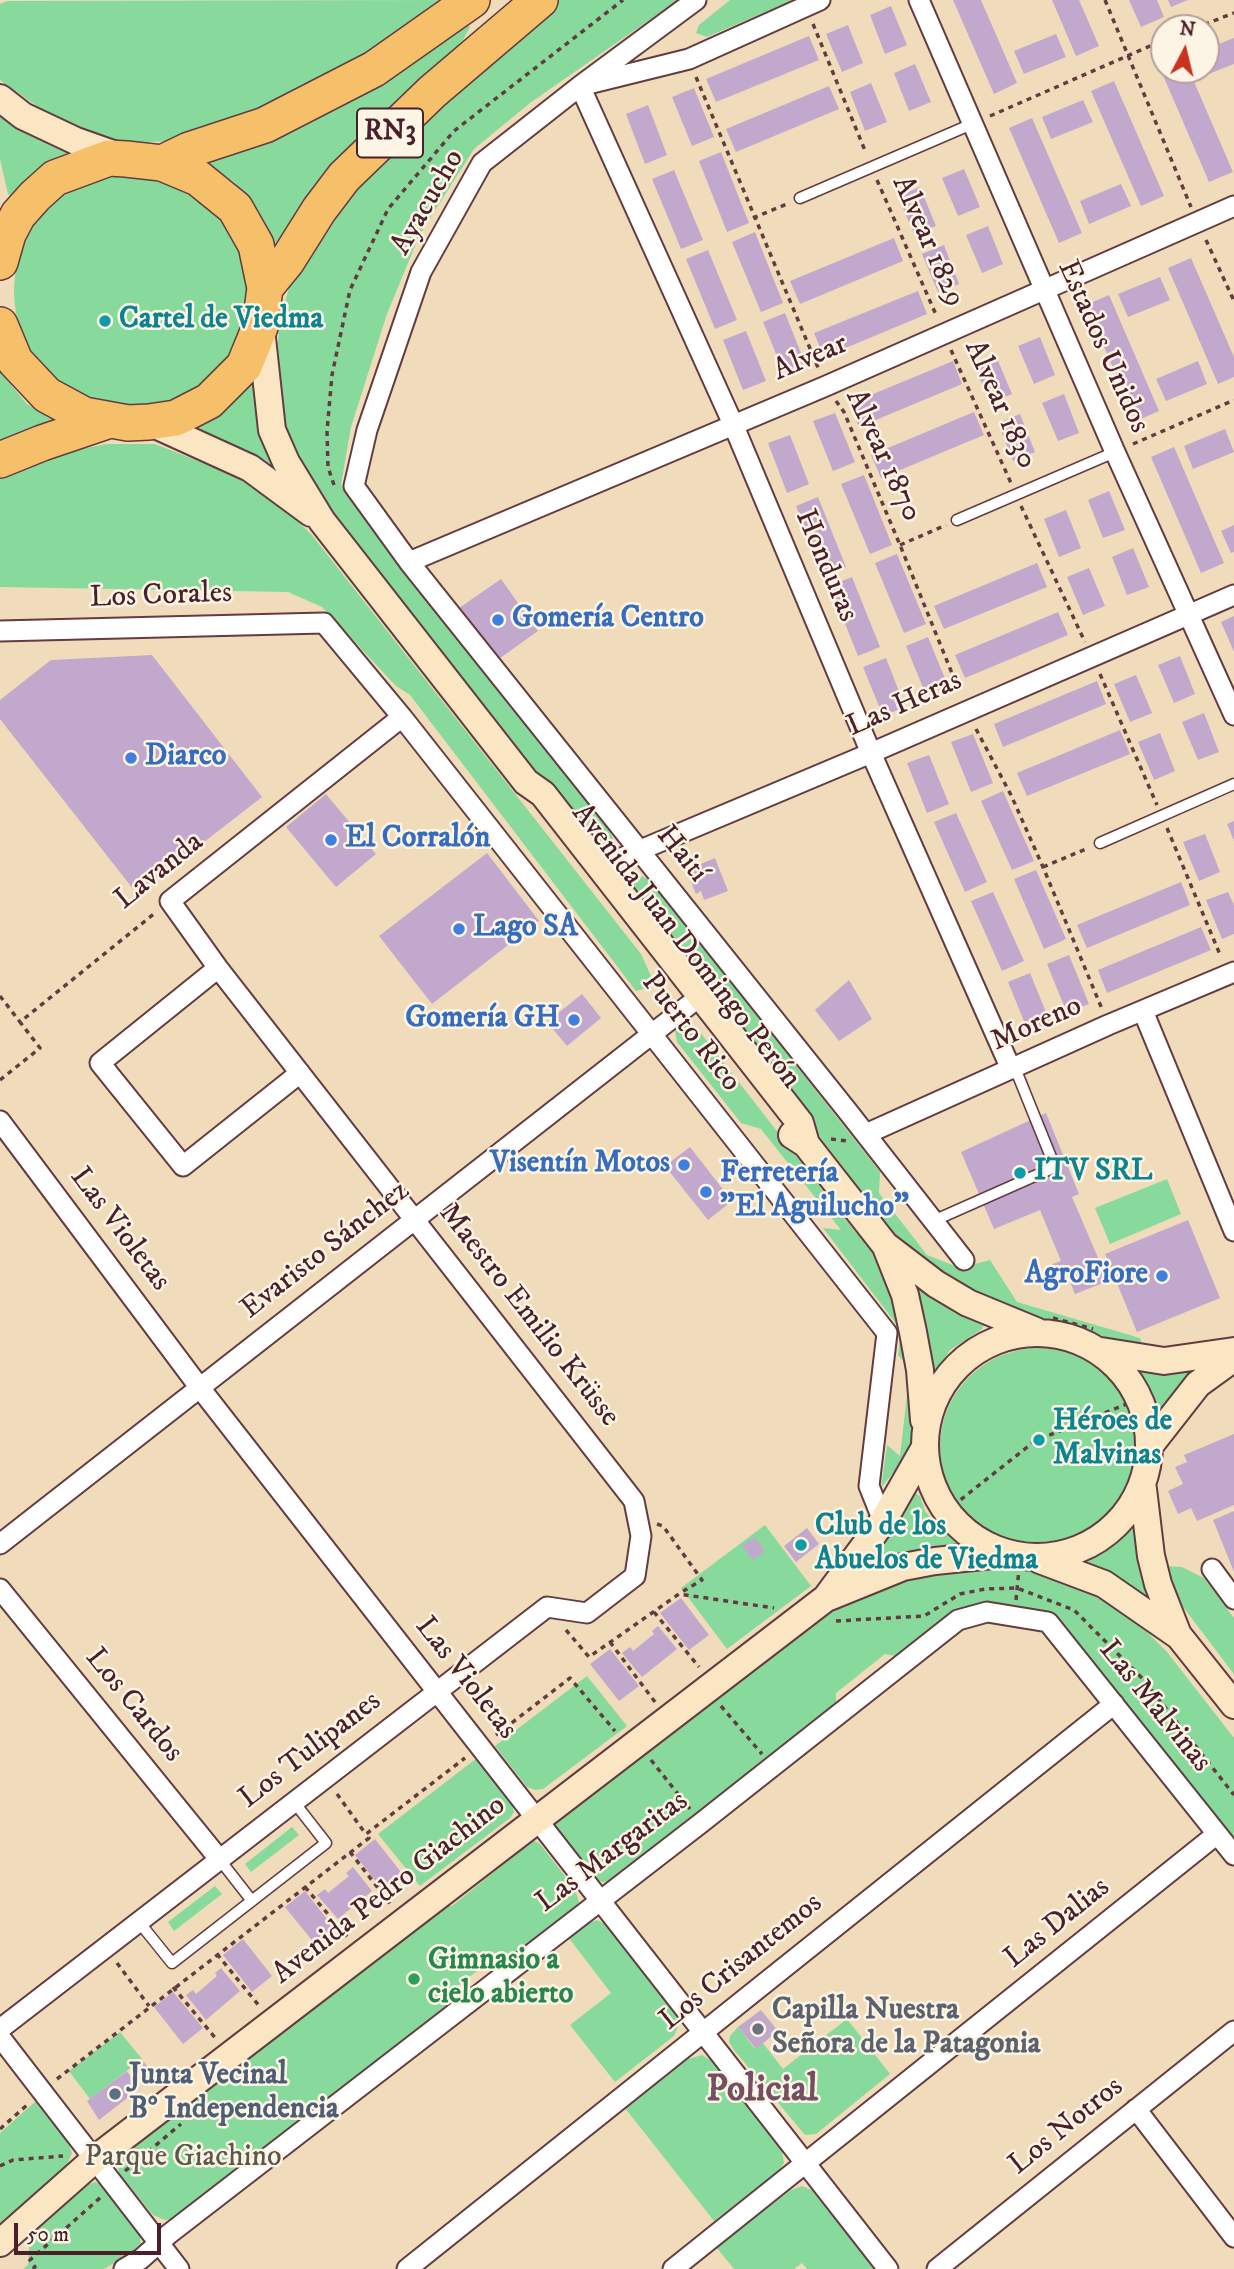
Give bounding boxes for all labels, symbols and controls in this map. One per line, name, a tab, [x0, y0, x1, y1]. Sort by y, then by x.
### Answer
north arrow	[1150, 14, 1220, 84]
text: N	[1178, 17, 1197, 42]
road number: RN3	[357, 108, 423, 158]
street label: Ayacucho	[384, 144, 474, 262]
street label: Alvear 1829	[882, 171, 972, 313]
street label: Estados Unidos	[1048, 255, 1156, 439]
place label: Cartel de Viedma	[119, 303, 323, 339]
marker: Cartel de Viedma	[97, 313, 113, 329]
street label: Alvear	[768, 327, 854, 391]
street label: Alvear 1830	[955, 335, 1043, 475]
street label: Alvear 1870	[836, 384, 928, 528]
street label: Honduras	[785, 505, 865, 627]
street label: Los Corales	[89, 577, 233, 617]
place label: Gomería Centro	[512, 602, 704, 638]
marker: Gomería Centro	[490, 612, 506, 628]
street label: Las Heras	[842, 664, 968, 746]
place label: Diarco	[145, 740, 226, 776]
marker: Diarco	[123, 750, 139, 766]
street label: Avenida Juan Domingo Perón	[563, 797, 807, 1097]
street label: Haití	[647, 819, 715, 891]
place label: El Corralón	[345, 822, 490, 858]
street label: Lavanda	[108, 825, 212, 919]
marker: El Corralón	[323, 832, 339, 848]
place label: Lago SA	[473, 911, 578, 947]
marker: Lago SA	[451, 921, 467, 937]
street label: Puerto Rico	[632, 966, 748, 1100]
street label: Moreno	[986, 989, 1088, 1061]
place label: Gomería GH	[405, 1002, 560, 1038]
marker: Gomería GH	[566, 1012, 582, 1028]
place label: Visentín Motos	[490, 1147, 670, 1183]
place label: ITV SRL	[1034, 1155, 1152, 1191]
marker: Visentín Motos	[676, 1157, 692, 1173]
place label: Ferretería "El Aguilucho"	[720, 1157, 909, 1228]
street label: Las Violetas	[61, 1161, 177, 1299]
marker: ITV SRL	[1012, 1165, 1028, 1181]
street label: Evaristo Sánchez	[234, 1174, 418, 1328]
marker: Ferretería "El Aguilucho"	[698, 1184, 714, 1200]
street label: Maestro Emilio Krüsse	[430, 1197, 626, 1435]
place label: AgroFiore	[1025, 1258, 1148, 1294]
marker: AgroFiore	[1154, 1268, 1170, 1284]
place label: Héroes de Malvinas	[1053, 1405, 1172, 1476]
marker: Héroes de Malvinas	[1031, 1432, 1047, 1448]
place label: Club de los Abuelos de Viedma	[815, 1510, 1038, 1580]
marker: Club de los Abuelos de Viedma	[793, 1537, 809, 1553]
street label: Las Violetas	[406, 1611, 524, 1747]
street label: Las Malvinas	[1090, 1634, 1218, 1780]
street label: Los Cardos	[76, 1642, 190, 1770]
street label: Los Tulipanes	[233, 1684, 389, 1818]
street label: Las Margaritas	[530, 1784, 696, 1922]
street label: Avenida Pedro Giachino	[266, 1789, 514, 1993]
street label: Las Dalias	[998, 1871, 1118, 1977]
street label: Los Crisantemos	[653, 1886, 831, 2040]
place label: Gimnasio a cielo abierto	[428, 1944, 573, 2014]
marker: Gimnasio a cielo abierto	[406, 1971, 422, 1987]
place label: Capilla Nuestra Señora de la Patagonia	[772, 1994, 1040, 2064]
marker: Capilla Nuestra Señora de la Patagonia	[750, 2021, 766, 2037]
place label: Junta Vecinal B° Independencia	[129, 2059, 339, 2130]
district label: Policial	[706, 2070, 818, 2114]
street label: Los Notros	[1003, 2070, 1131, 2184]
marker: Junta Vecinal B° Independencia	[107, 2086, 123, 2102]
park label: Parque Giachino	[84, 2141, 282, 2177]
scale bar	[18, 2210, 164, 2254]
text: 50 m	[27, 2222, 69, 2248]

